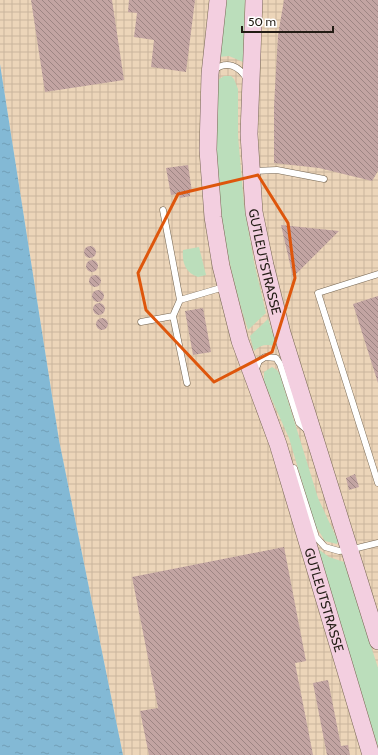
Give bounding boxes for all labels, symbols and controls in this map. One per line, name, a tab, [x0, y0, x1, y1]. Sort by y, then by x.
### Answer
scale bar	[242, 8, 333, 34]
text: 50 m	[248, 14, 276, 29]
street label: GUTLEUTSTRASSE	[246, 207, 285, 316]
street label: GUTLEUTSTRASSE	[301, 546, 348, 654]

